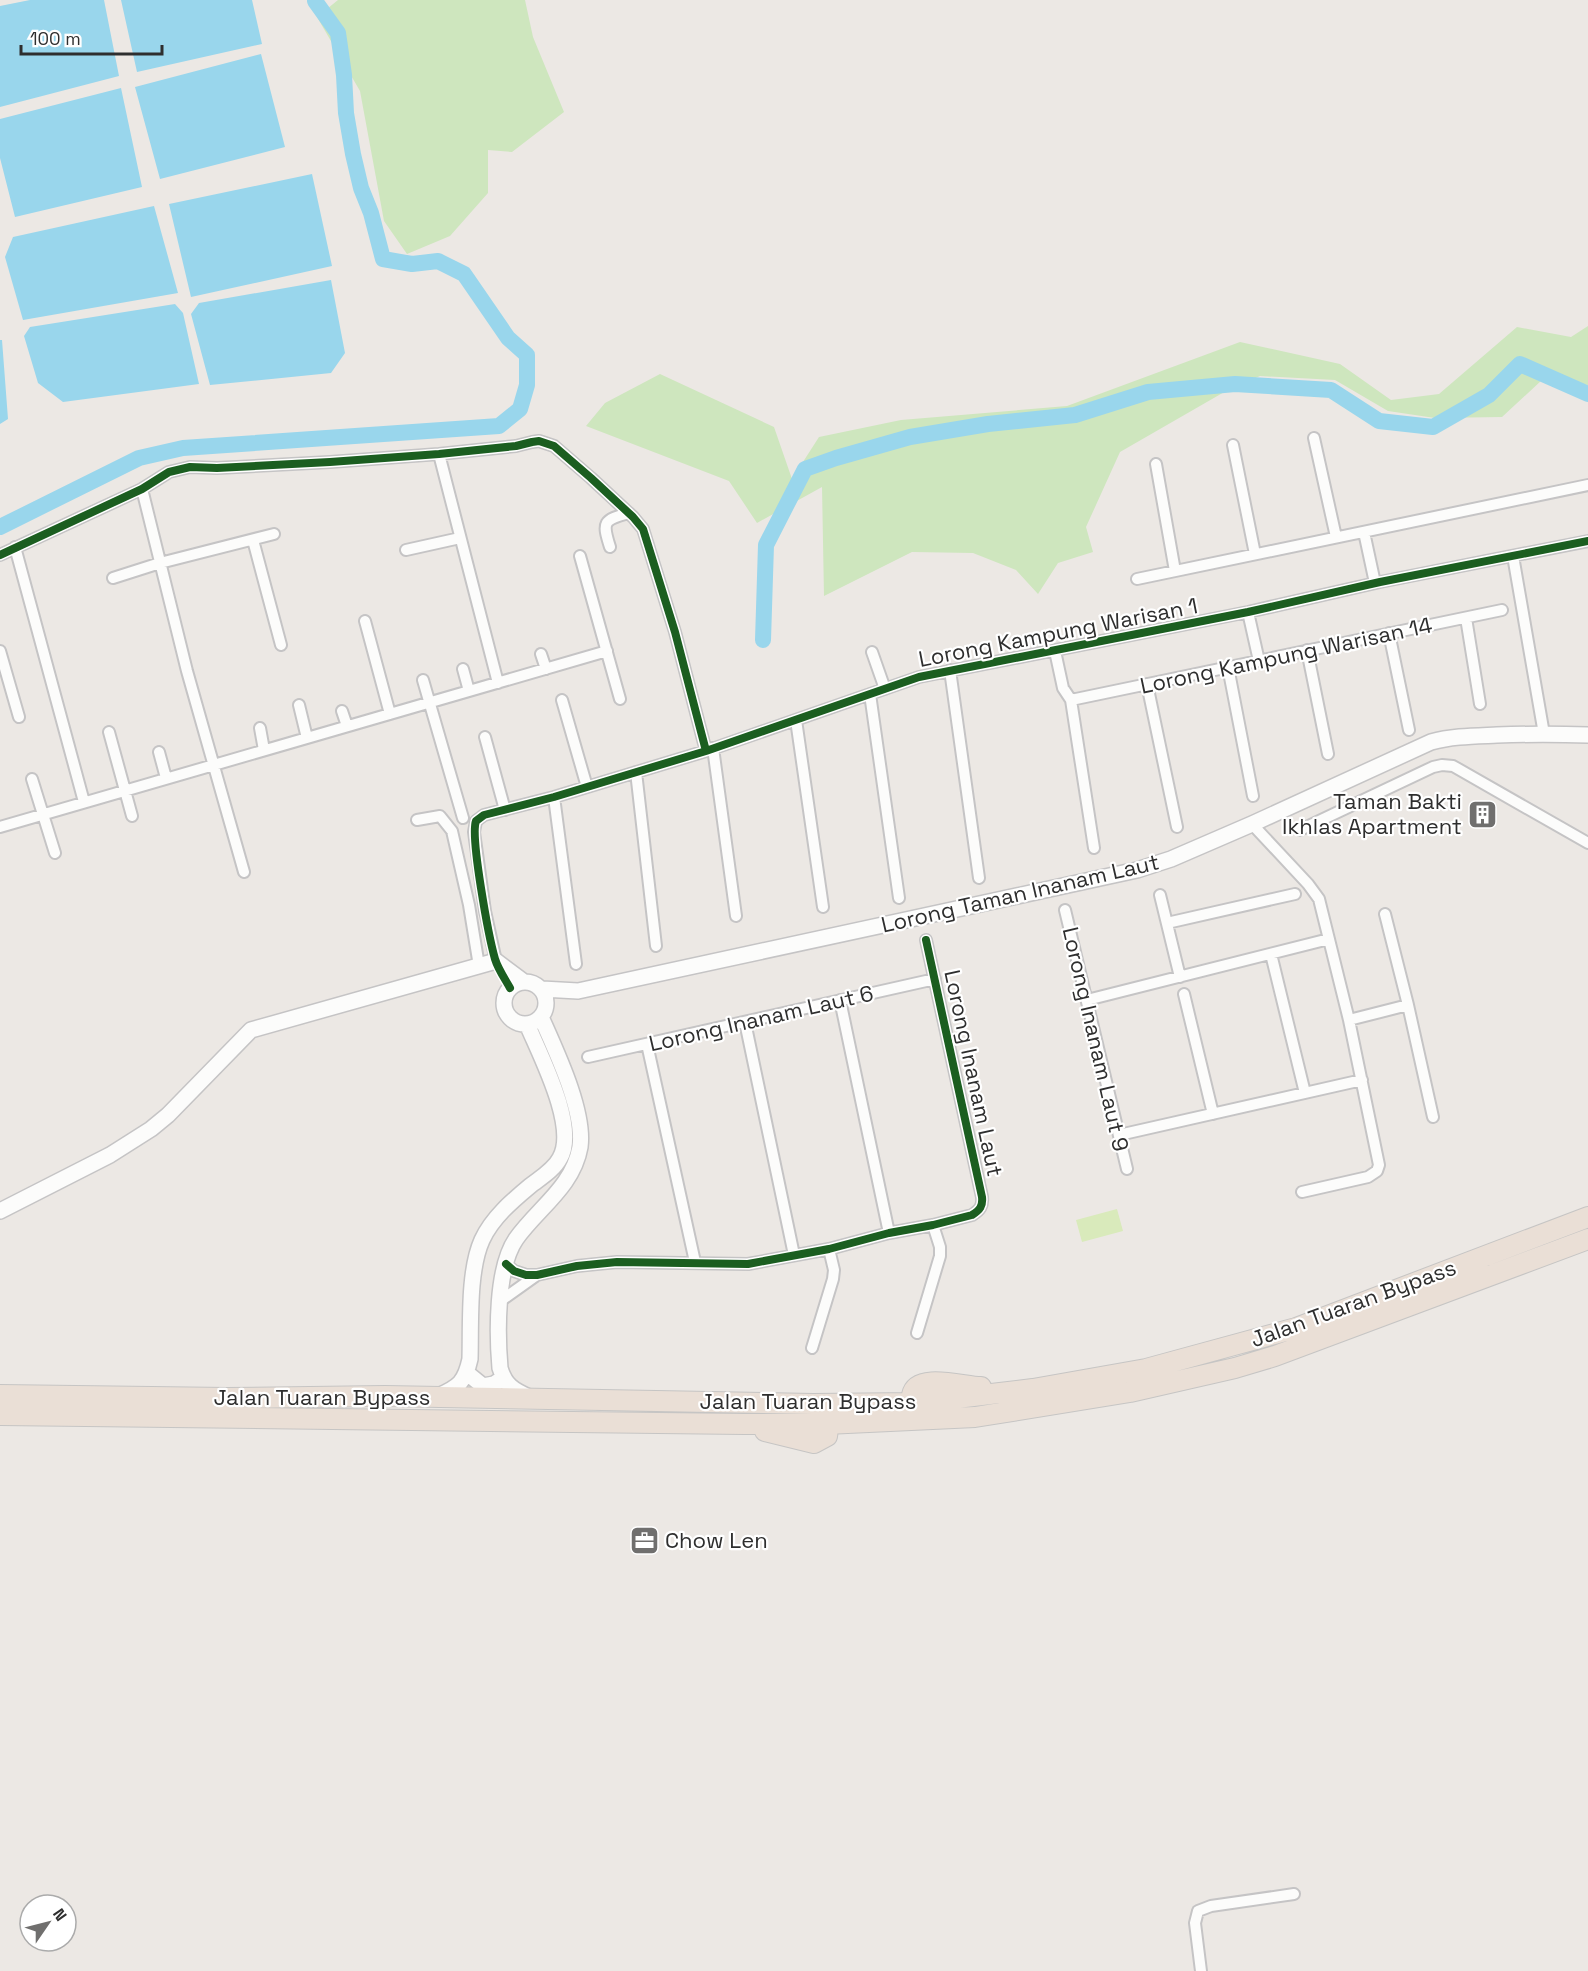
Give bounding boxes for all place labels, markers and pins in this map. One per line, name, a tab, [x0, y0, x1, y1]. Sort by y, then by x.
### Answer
place label: Taman Bakti Ikhlas Apartment	[1282, 787, 1462, 840]
building icon: Taman Bakti Ikhlas Apartment	[1467, 798, 1499, 830]
office icon: Chow Len	[628, 1524, 660, 1556]
place label: Chow Len	[665, 1526, 768, 1554]

